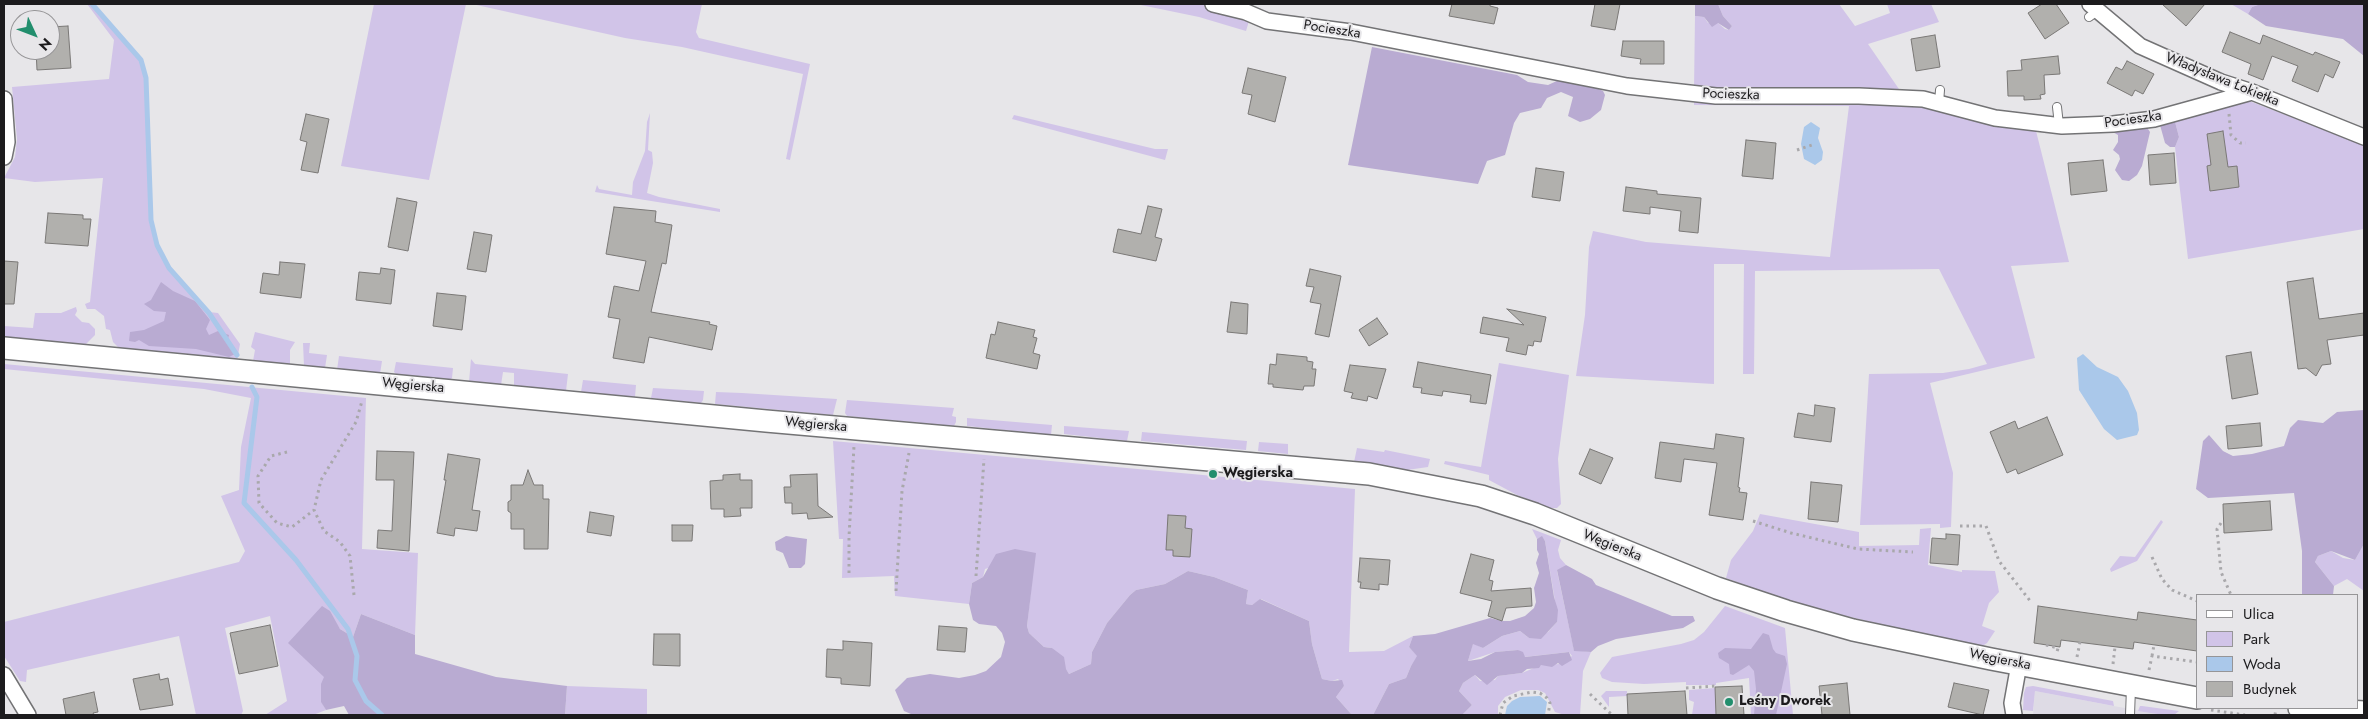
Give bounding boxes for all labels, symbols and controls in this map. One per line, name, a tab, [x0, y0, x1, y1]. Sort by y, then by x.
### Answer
north arrow	[10, 10, 60, 60]
street label: Pocieszka	[1302, 17, 1362, 43]
text: N	[34, 34, 56, 55]
street label: Władysława Łokietka	[2163, 50, 2281, 110]
street label: Pocieszka	[1702, 86, 1760, 104]
street label: Pocieszka	[2103, 108, 2163, 132]
street label: Węgierska	[381, 375, 445, 397]
street label: Węgierska	[784, 414, 848, 436]
place label: Węgierska	[1223, 466, 1293, 482]
marker: Węgierska	[1207, 468, 1219, 480]
street label: Węgierska	[1580, 527, 1644, 565]
legend	[2196, 594, 2358, 709]
text: Ulica	[2243, 603, 2274, 625]
text: Park	[2243, 628, 2270, 650]
street label: Węgierska	[1968, 646, 2032, 674]
text: Woda	[2243, 653, 2281, 675]
text: Budynek	[2243, 678, 2297, 700]
place label: Leśny Dworek	[1739, 694, 1831, 710]
marker: Leśny Dworek	[1723, 696, 1735, 708]

